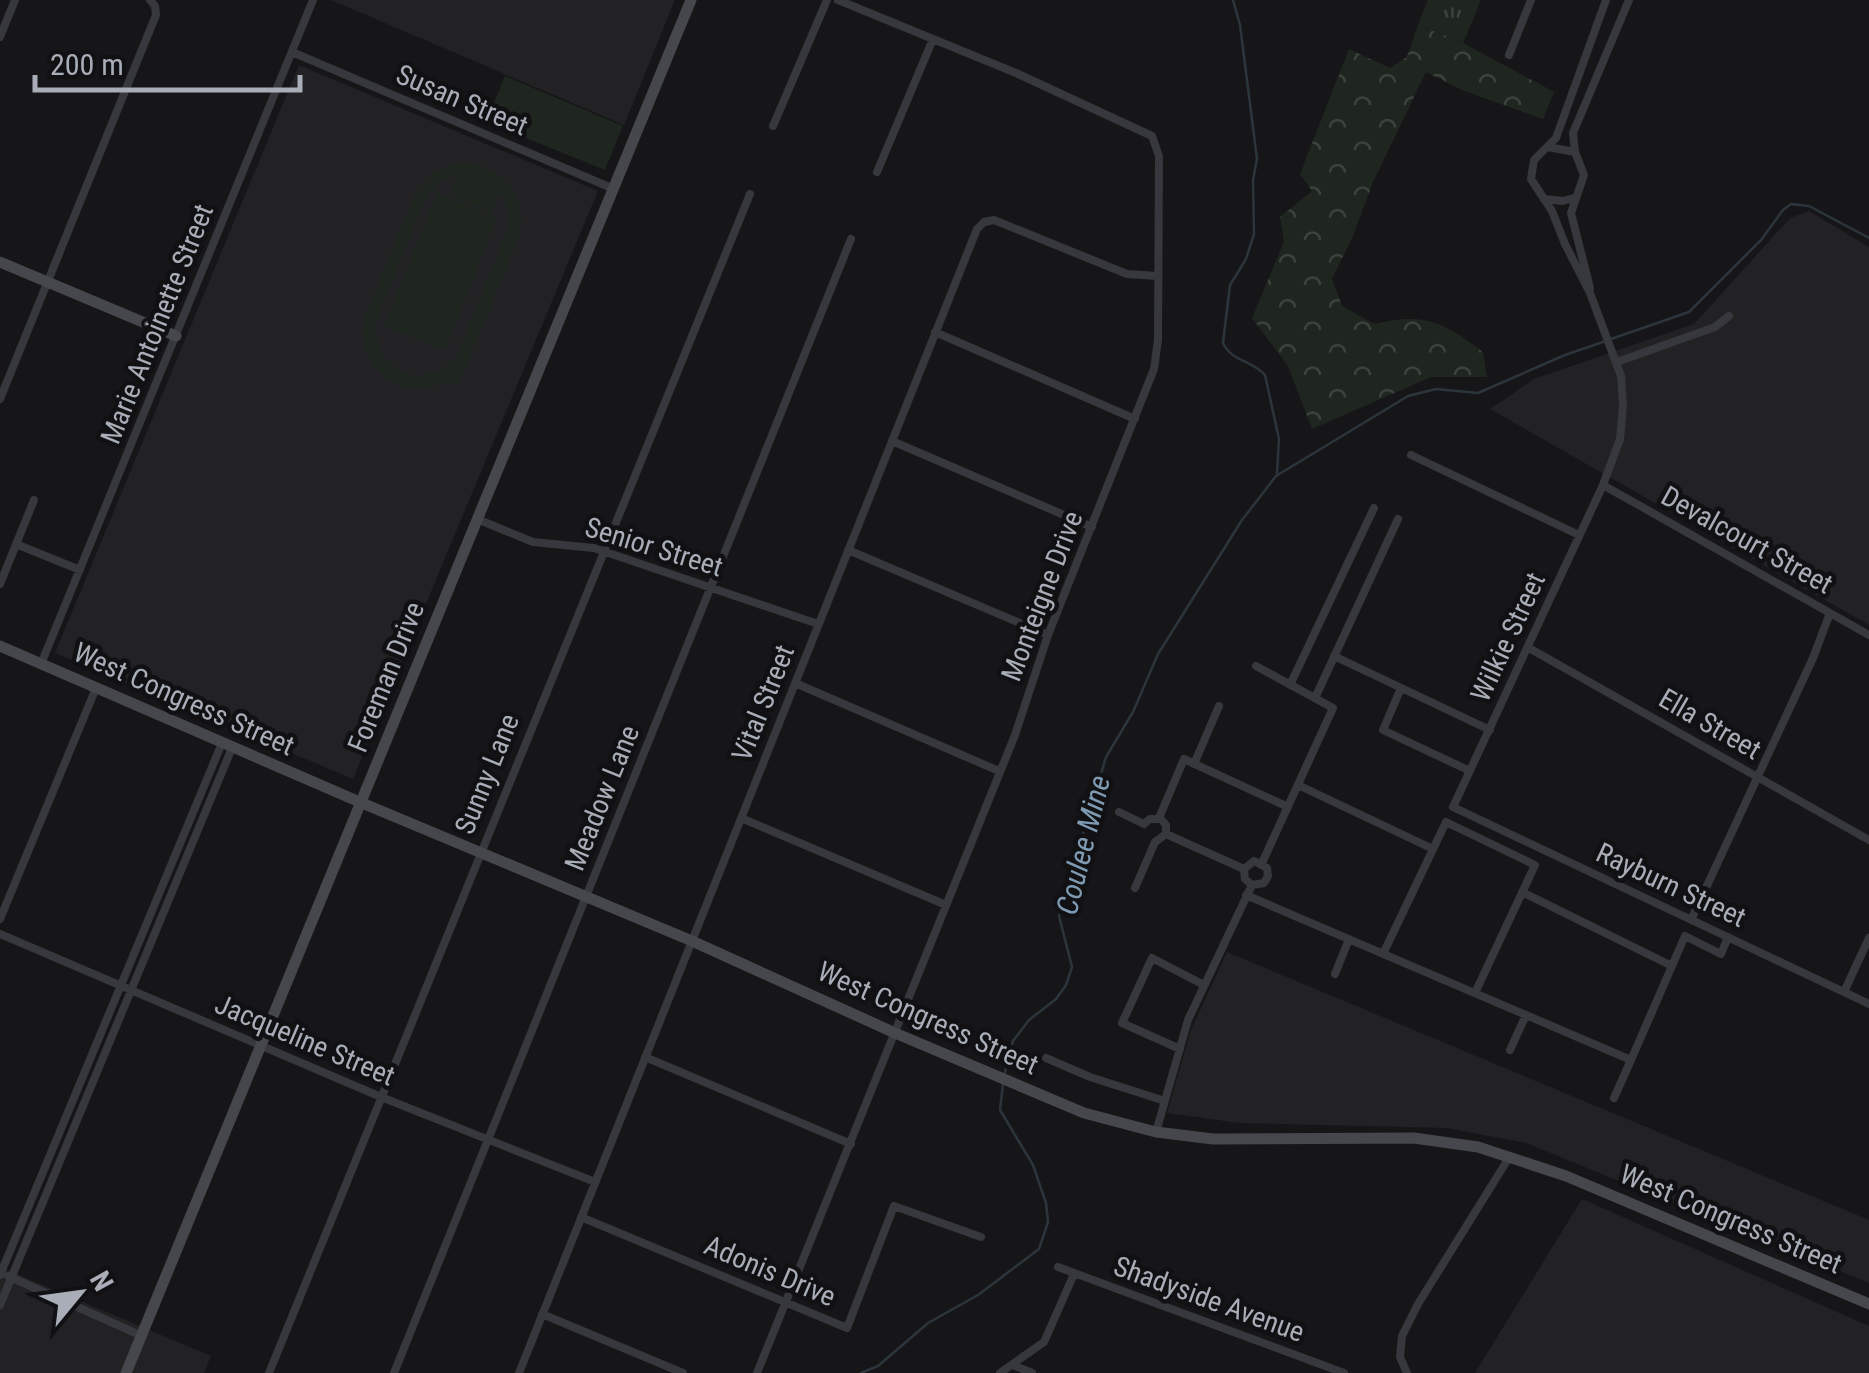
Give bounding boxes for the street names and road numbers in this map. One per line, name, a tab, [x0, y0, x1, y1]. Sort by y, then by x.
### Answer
street label: Susan Street	[391, 57, 533, 143]
street label: Marie Antoinette Street	[94, 199, 220, 449]
street label: Devalcourt Street	[1656, 479, 1838, 601]
street label: Monteigne Drive	[994, 506, 1090, 686]
street label: Senior Street	[581, 510, 727, 584]
street label: Wilkie Street	[1464, 567, 1552, 707]
street label: Foreman Drive	[341, 597, 431, 757]
street label: West Congress Street	[69, 636, 299, 762]
street label: Vital Street	[725, 640, 801, 766]
street label: Ella Street	[1653, 682, 1767, 766]
street label: Sunny Lane	[448, 709, 526, 839]
street label: Meadow Lane	[558, 721, 646, 875]
street label: Rayburn Street	[1591, 836, 1751, 934]
street label: West Congress Street	[813, 955, 1043, 1081]
street label: Jacqueline Street	[210, 987, 400, 1093]
street label: West Congress Street	[1615, 1157, 1847, 1281]
street label: Adonis Drive	[700, 1229, 840, 1313]
street label: Shadyside Avenue	[1109, 1249, 1309, 1349]

